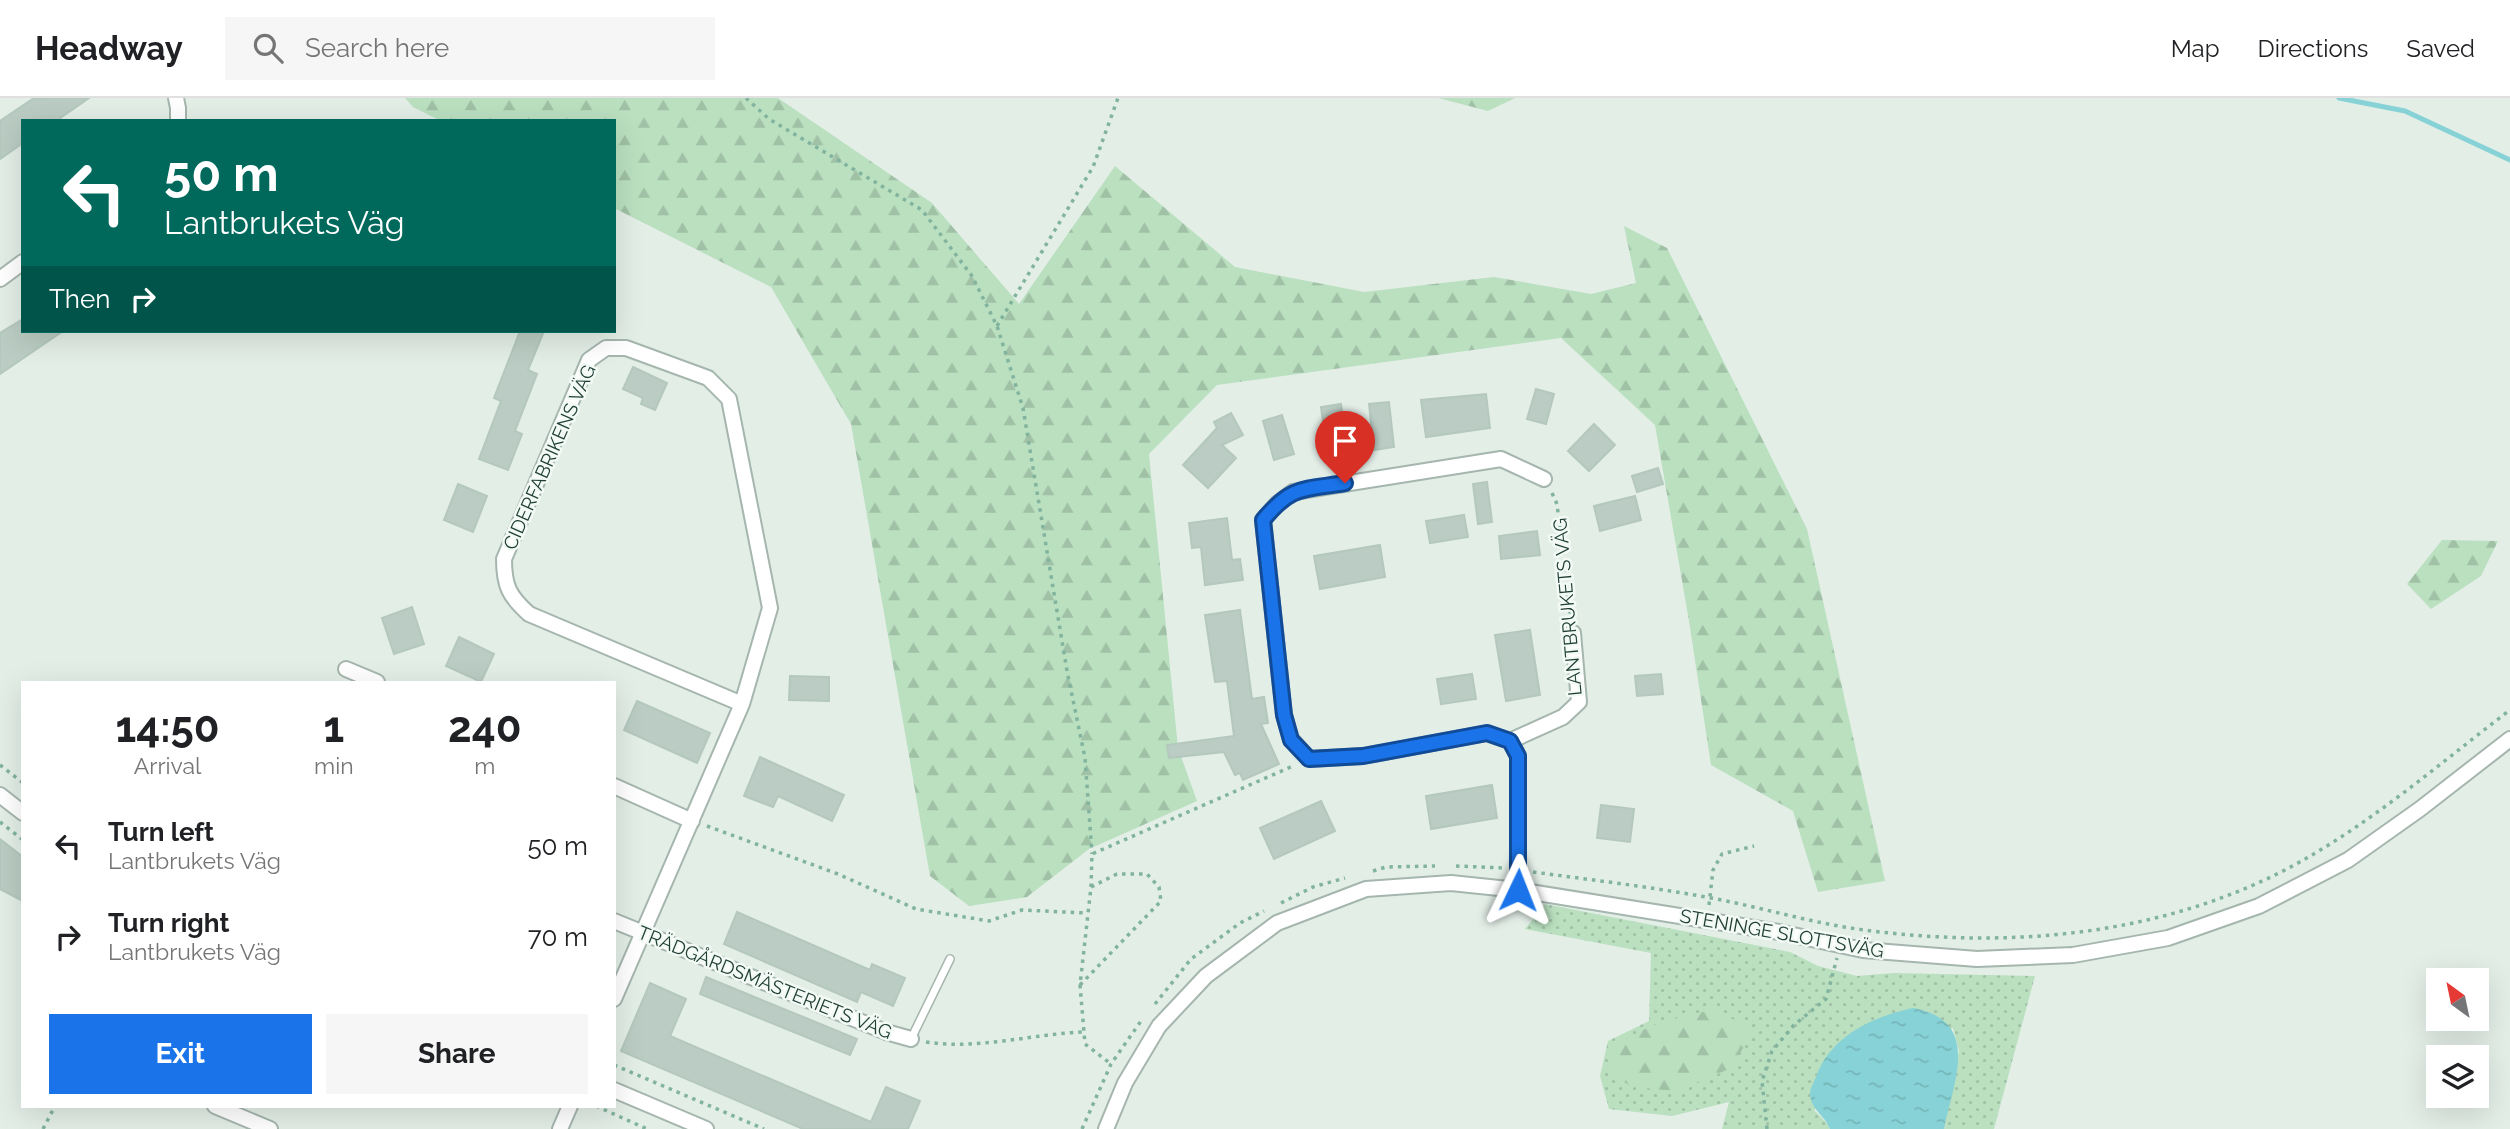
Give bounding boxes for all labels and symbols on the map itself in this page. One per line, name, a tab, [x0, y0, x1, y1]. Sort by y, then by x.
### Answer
street label: CIDERFABRIKENS VÄG	[498, 361, 600, 553]
pin	[1315, 411, 1375, 483]
street label: LANTBRUKETS VÄG	[1548, 517, 1586, 697]
position arrow	[1481, 853, 1555, 927]
street label: STENINGE SLOTTSVÄG	[1678, 904, 1886, 962]
street label: TRÄDGÅRDSMÄSTERIETS VÄG	[635, 921, 895, 1043]
north arrow	[2426, 968, 2488, 1031]

